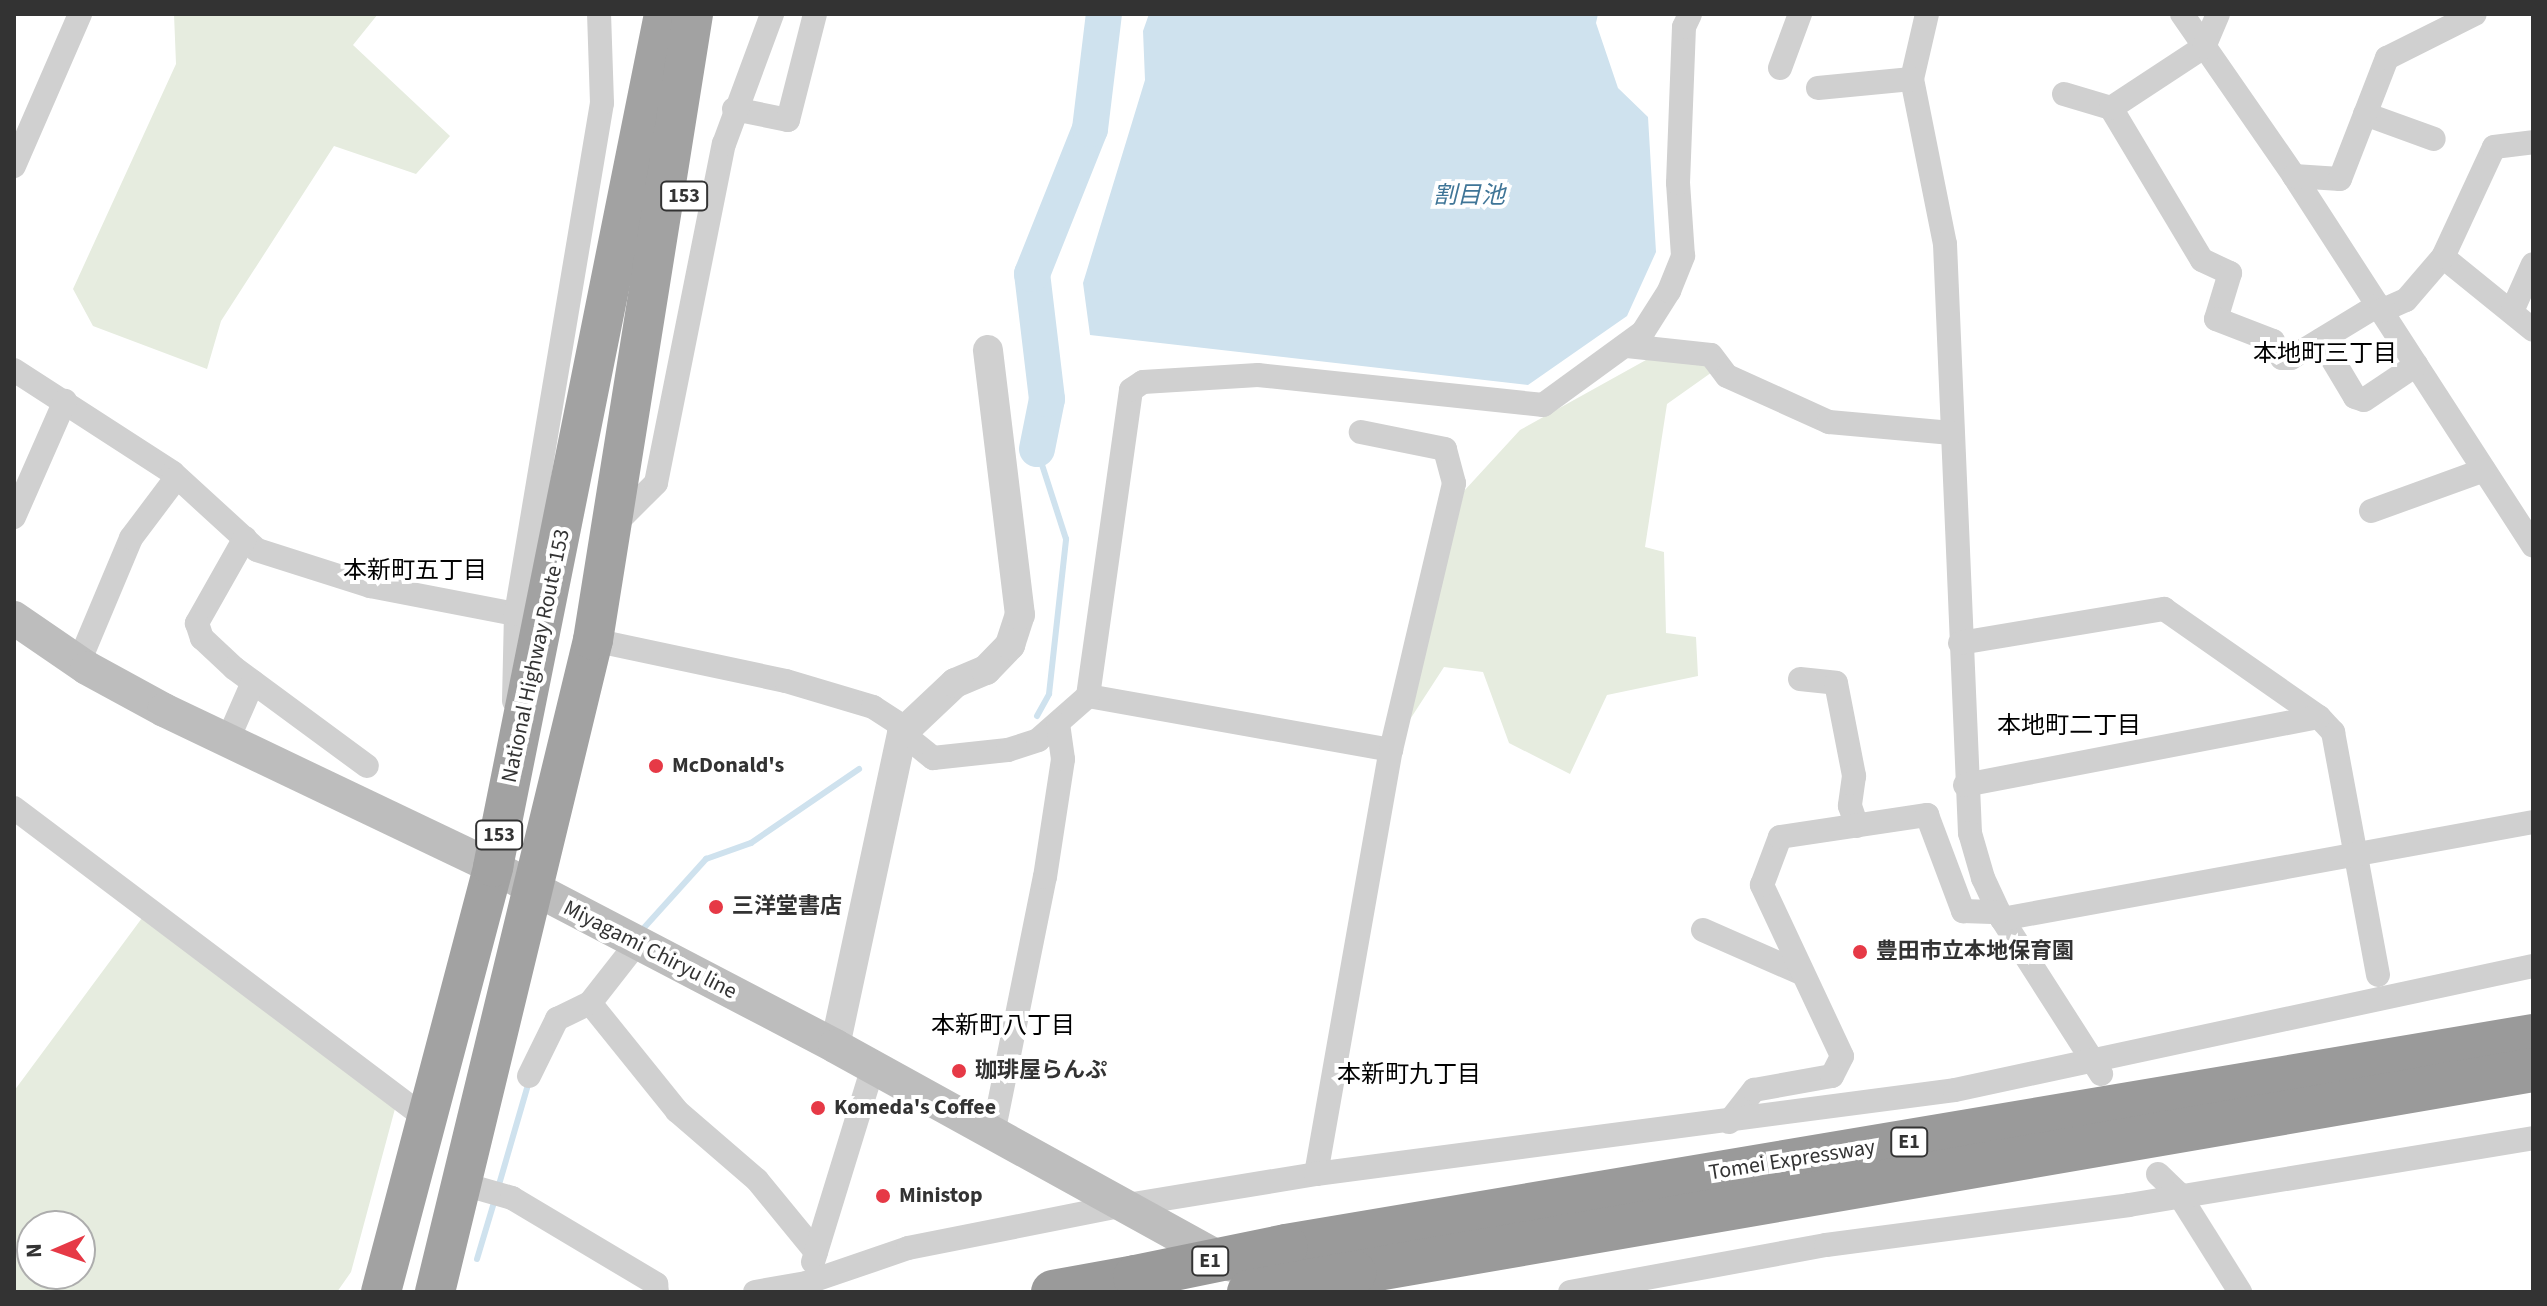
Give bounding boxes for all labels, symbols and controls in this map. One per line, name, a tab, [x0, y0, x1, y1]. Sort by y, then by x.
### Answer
road number: 153	[660, 180, 708, 212]
water label: 割目池	[1433, 182, 1505, 210]
district label: 本地町三丁目	[2253, 340, 2397, 368]
street label: National Highway Route 153	[496, 527, 576, 785]
district label: 本新町五丁目	[343, 557, 487, 585]
district label: 本地町二丁目	[1997, 712, 2141, 740]
place label: McDonald's	[672, 753, 784, 779]
marker: McDonald's	[647, 757, 665, 775]
road number: 153	[475, 819, 523, 851]
place label: 三洋堂書店	[732, 894, 842, 920]
street label: Miyagami Chiryu line	[559, 895, 741, 1005]
marker: 三洋堂書店	[707, 898, 725, 916]
place label: 豊田市立本地保育園	[1876, 939, 2074, 965]
marker: 豊田市立本地保育園	[1851, 943, 1869, 961]
district label: 本新町八丁目	[931, 1012, 1075, 1040]
place label: 珈琲屋らんぷ	[975, 1058, 1107, 1084]
district label: 本新町九丁目	[1337, 1061, 1481, 1089]
marker: 珈琲屋らんぷ	[950, 1062, 968, 1080]
place label: Komeda's Coffee	[834, 1095, 996, 1121]
marker: Komeda's Coffee	[809, 1099, 827, 1117]
road number: E1	[1889, 1126, 1929, 1158]
street label: Tomei Expressway	[1707, 1134, 1877, 1186]
place label: Ministop	[899, 1183, 983, 1209]
marker: Ministop	[874, 1187, 892, 1205]
north arrow	[16, 1210, 96, 1290]
text: N	[18, 1243, 50, 1259]
road number: E1	[1190, 1245, 1230, 1277]

